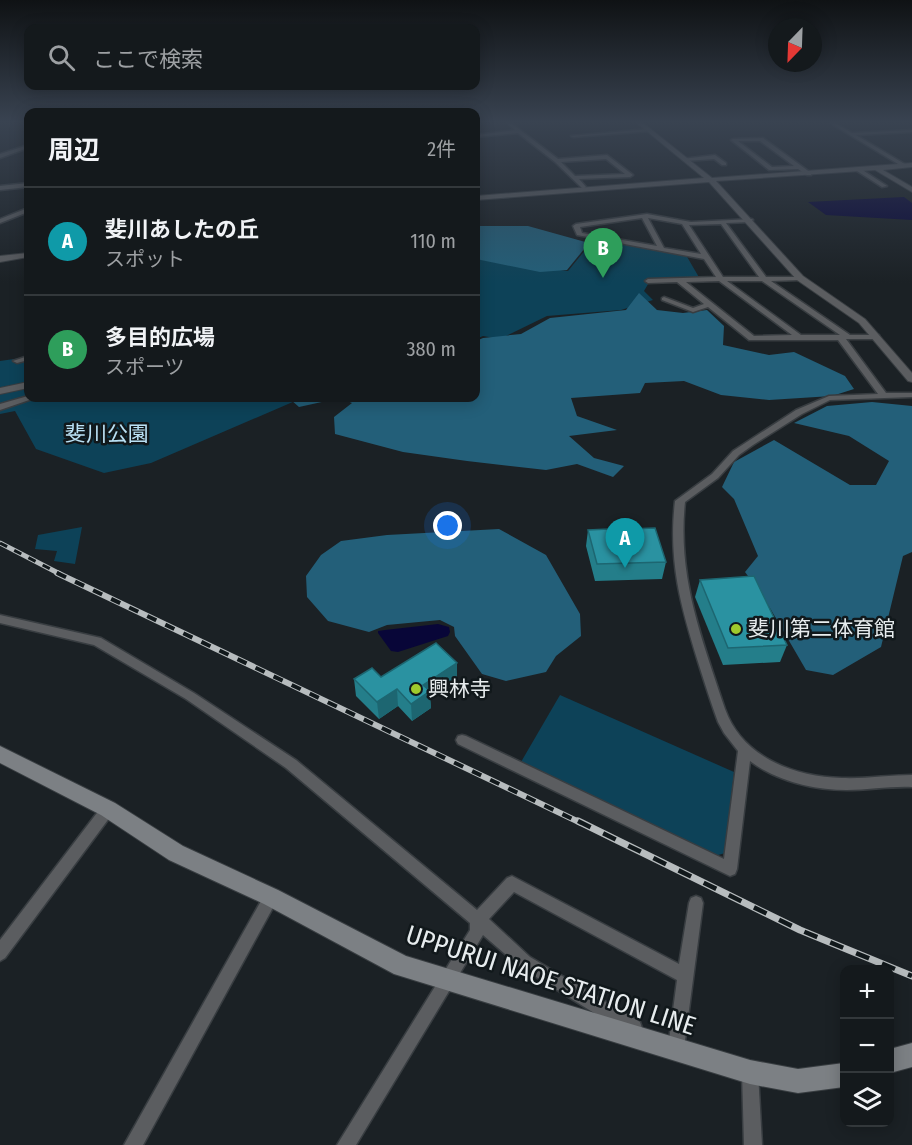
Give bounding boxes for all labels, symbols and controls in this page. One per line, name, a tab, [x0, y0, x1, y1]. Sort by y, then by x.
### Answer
north arrow	[768, 18, 822, 72]
search box	[24, 24, 480, 90]
icon: search	[45, 41, 78, 74]
text: ここで検索	[93, 46, 203, 73]
text: 周辺	[48, 135, 100, 166]
text: 2件	[427, 137, 456, 161]
text: 斐川あしたの丘	[105, 216, 259, 243]
pin: B	[584, 228, 622, 278]
text: A	[62, 229, 73, 253]
text: 110 m	[410, 229, 456, 253]
text: スポット	[105, 247, 185, 271]
text: 多目的広場	[105, 324, 215, 351]
text: B	[62, 337, 73, 361]
text: 380 m	[406, 337, 456, 361]
text: スポーツ	[105, 355, 185, 379]
park label: 斐川公園	[65, 421, 149, 447]
your location	[433, 511, 462, 540]
pin: A	[606, 518, 644, 568]
place label: 斐川第二体育館	[748, 616, 895, 642]
marker: 斐川第二体育館	[729, 622, 743, 636]
place label: 興林寺	[428, 676, 491, 702]
marker: 興林寺	[409, 682, 423, 696]
street label: UPPURUI NAOE STATION LINE	[402, 919, 700, 1042]
map controls	[840, 965, 894, 1127]
button: +	[840, 965, 894, 1019]
button: −	[840, 1019, 894, 1073]
button: layers	[840, 1073, 894, 1127]

